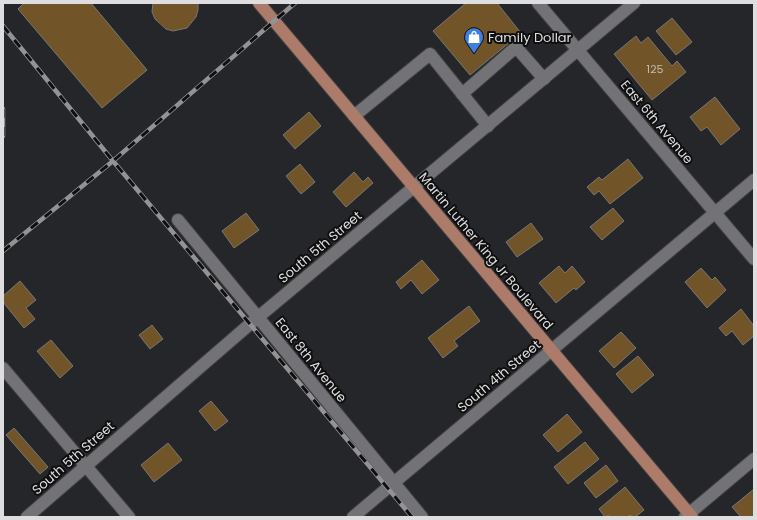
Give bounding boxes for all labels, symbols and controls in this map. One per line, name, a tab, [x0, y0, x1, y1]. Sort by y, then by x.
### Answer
shop icon: Family Dollar	[463, 26, 485, 54]
place label: Family Dollar	[488, 28, 572, 47]
house number: 125	[647, 61, 663, 77]
street label: East 6th Avenue	[616, 76, 698, 168]
street label: Martin Luther King Jr Boulevard	[414, 168, 558, 334]
street label: South 5th Street	[274, 206, 366, 288]
street label: East 8th Avenue	[271, 314, 351, 406]
street label: South 4th Street	[453, 335, 545, 417]
street label: South 5th Street	[28, 417, 119, 499]

